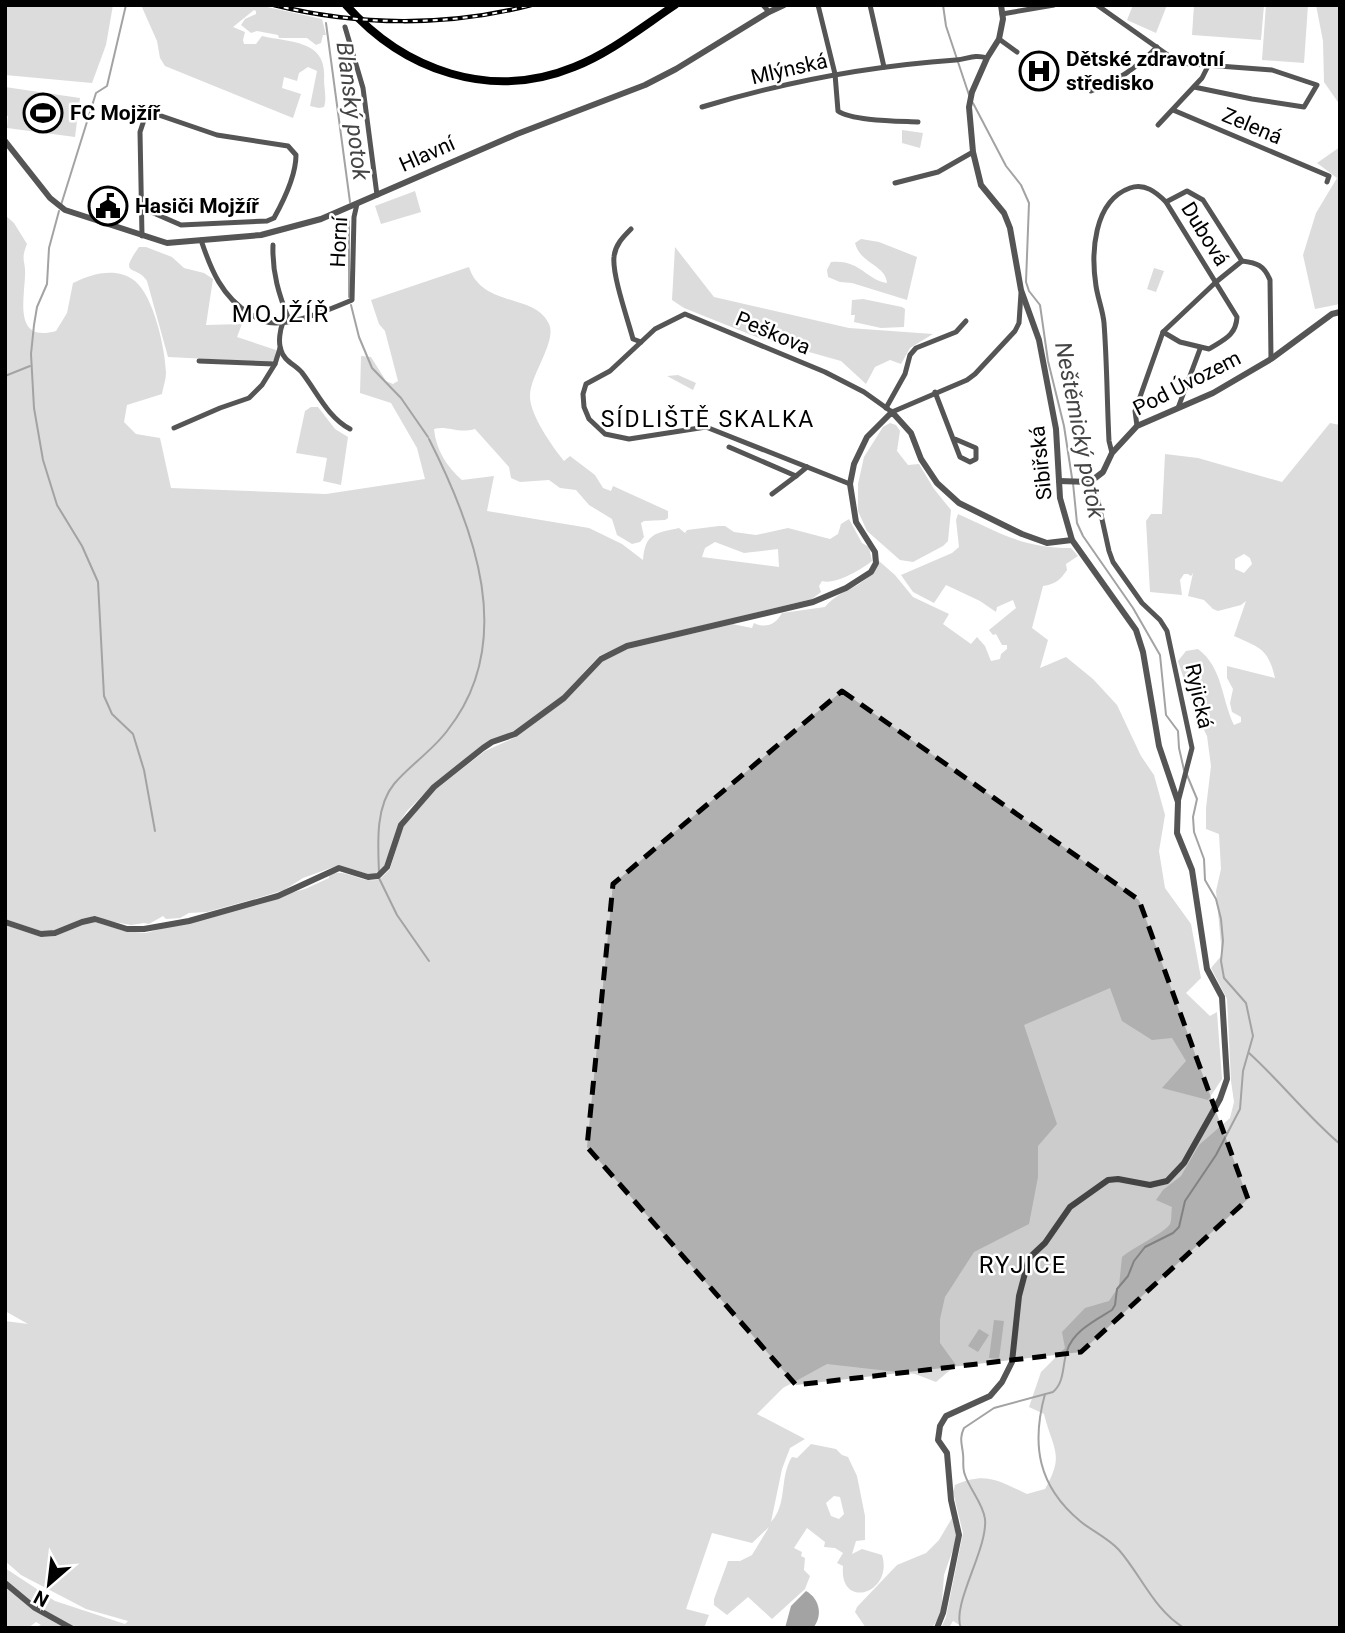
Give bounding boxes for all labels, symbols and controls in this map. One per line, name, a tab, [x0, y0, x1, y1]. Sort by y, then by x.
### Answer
water label: Blanský potok	[331, 40, 374, 182]
place label: Dětské zdravotní středisko	[1066, 47, 1225, 95]
street label: Mlýnská	[748, 49, 830, 89]
hospital icon: Dětské zdravotní středisko	[1018, 50, 1060, 92]
sports icon: FC Mojžíř	[22, 92, 64, 134]
place label: FC Mojžíř	[70, 101, 162, 125]
street label: Zelená	[1218, 103, 1286, 149]
street label: Hlavní	[395, 131, 459, 177]
public building icon: Hasiči Mojžíř	[87, 185, 129, 227]
place label: Hasiči Mojžíř	[135, 194, 260, 218]
street label: Dubová	[1176, 198, 1234, 270]
street label: Horní	[326, 215, 352, 268]
district label: MOJŽÍŘ	[232, 300, 330, 328]
street label: Peškova	[732, 307, 814, 359]
water label: Neštěmický potok	[1049, 340, 1110, 521]
street label: Pod Úvozem	[1129, 346, 1245, 420]
district label: SÍDLIŠTĚ SKALKA	[601, 405, 815, 433]
street label: Sibiřská	[1025, 425, 1057, 501]
street label: Ryjická	[1180, 661, 1218, 731]
district label: RYJICE	[979, 1251, 1067, 1279]
north arrow	[14, 1549, 84, 1619]
text: N	[30, 1585, 53, 1612]

